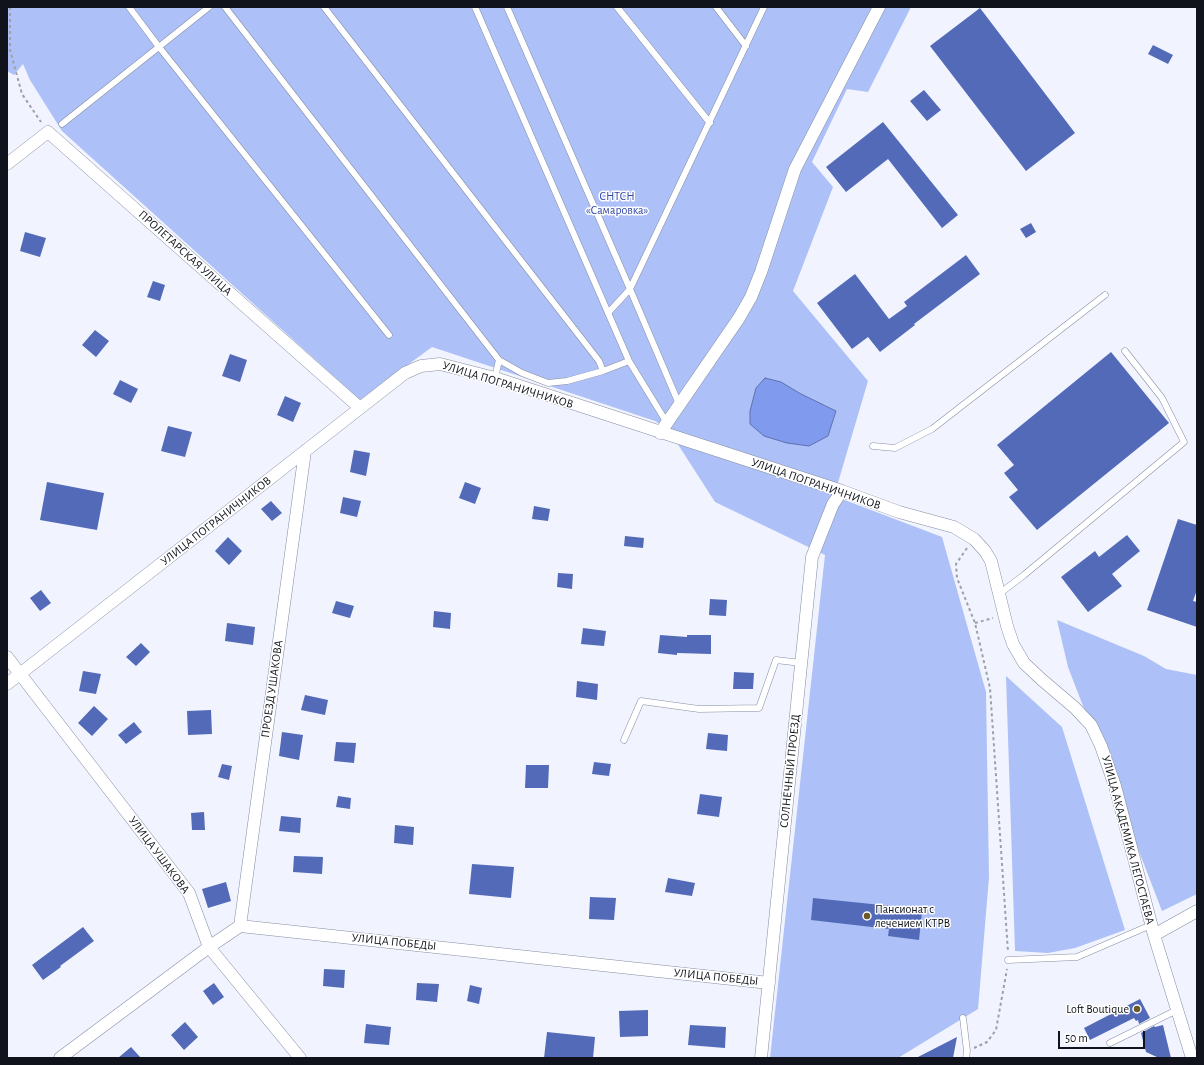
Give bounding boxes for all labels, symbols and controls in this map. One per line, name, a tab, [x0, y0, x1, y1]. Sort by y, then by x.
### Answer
park label: СНТСН «Самаровка»	[586, 189, 648, 217]
street label: ПРОЛЕТАРСКАЯ УЛИЦА	[135, 207, 235, 299]
street label: УЛИЦА ПОГРАНИЧНИКОВ	[441, 358, 575, 412]
street label: УЛИЦА ПОГРАНИЧНИКОВ	[749, 455, 883, 513]
street label: УЛИЦА ПОГРАНИЧНИКОВ	[158, 473, 274, 569]
street label: ПРОЕЗД УШАКОВА	[258, 639, 286, 739]
street label: СОЛНЕЧНЫЙ ПРОЕЗД	[777, 713, 803, 829]
street label: УЛИЦА АКАДЕМИКА ЛЕГОСТАЕВА	[1099, 754, 1157, 926]
street label: УЛИЦА УШАКОВА	[125, 814, 193, 896]
place label: Пансионат с лечением КТРВ	[875, 902, 950, 930]
marker: Пансионат с лечением КТРВ	[862, 911, 872, 921]
street label: УЛИЦА ПОБЕДЫ	[351, 930, 437, 954]
street label: УЛИЦА ПОБЕДЫ	[673, 965, 759, 989]
place label: Loft Boutique	[1066, 1002, 1129, 1016]
marker: Loft Boutique	[1132, 1004, 1142, 1014]
scale bar	[1060, 1023, 1147, 1049]
text: 50 m	[1065, 1032, 1088, 1044]

